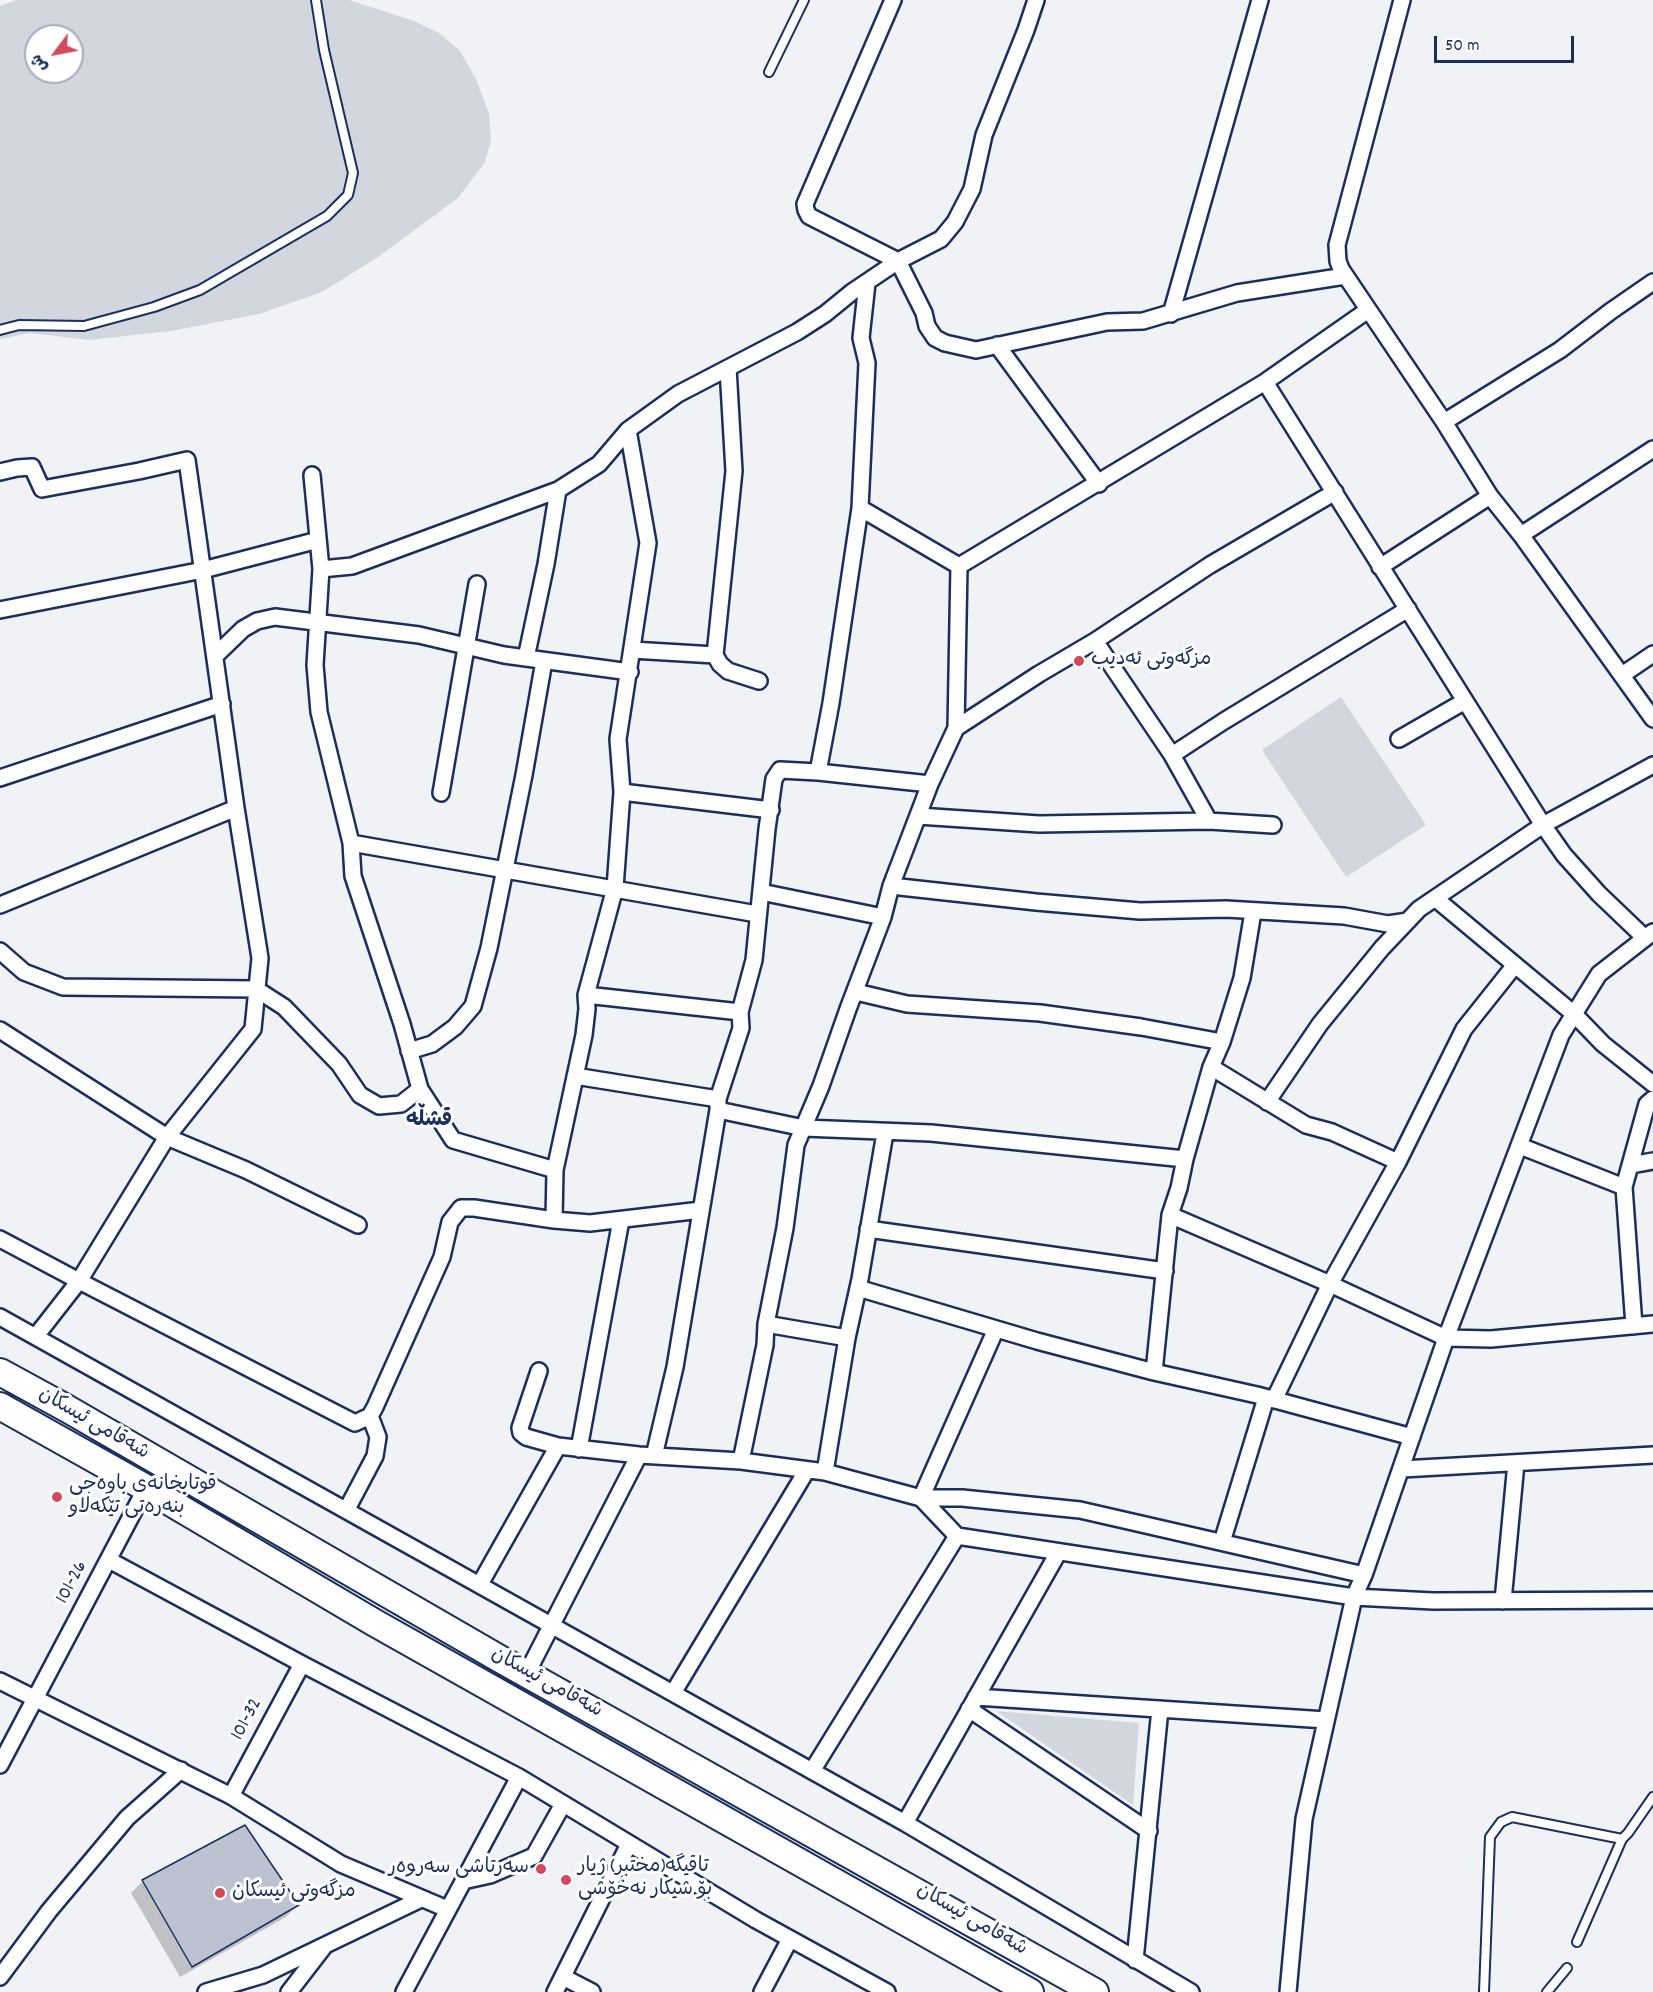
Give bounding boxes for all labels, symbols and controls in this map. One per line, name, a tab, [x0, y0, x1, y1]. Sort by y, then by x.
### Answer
north arrow	[24, 24, 84, 84]
scale bar	[1437, 24, 1576, 62]
text: 50 m	[1445, 34, 1480, 59]
text: ش	[26, 49, 54, 76]
place label: مزگەوتی ئەدیب	[1091, 649, 1211, 673]
marker: مزگەوتی ئەدیب	[1072, 654, 1086, 668]
district label: قشڵه‌	[406, 1109, 452, 1135]
street label: شەقامی ئیسکان	[33, 1384, 153, 1466]
place label: قوتابخانه‌ی باوه‌جی بنه‌ره‌تی تێكه‌لاو	[69, 1474, 217, 1521]
marker: قوتابخانه‌ی باوه‌جی بنه‌ره‌تی تێكه‌لاو	[50, 1490, 64, 1504]
street label: 101-26	[52, 1557, 94, 1609]
street label: شەقامی ئیسکان	[486, 1643, 606, 1725]
street label: 101-32	[227, 1695, 269, 1745]
place label: تاقیگە(مختبر) ژیار بۆ شیکار نەخۆشی	[578, 1856, 712, 1903]
place label: سەرتاشی سەروەر	[389, 1857, 529, 1881]
marker: سەرتاشی سەروەر	[534, 1862, 548, 1876]
marker: تاقیگە(مختبر) ژیار بۆ شیکار نەخۆشی	[559, 1873, 573, 1887]
street label: شەقامی ئیسکان	[911, 1880, 1031, 1962]
place label: مزگەوتی ئیسکان	[232, 1881, 356, 1905]
marker: مزگەوتی ئیسکان	[213, 1886, 227, 1900]

